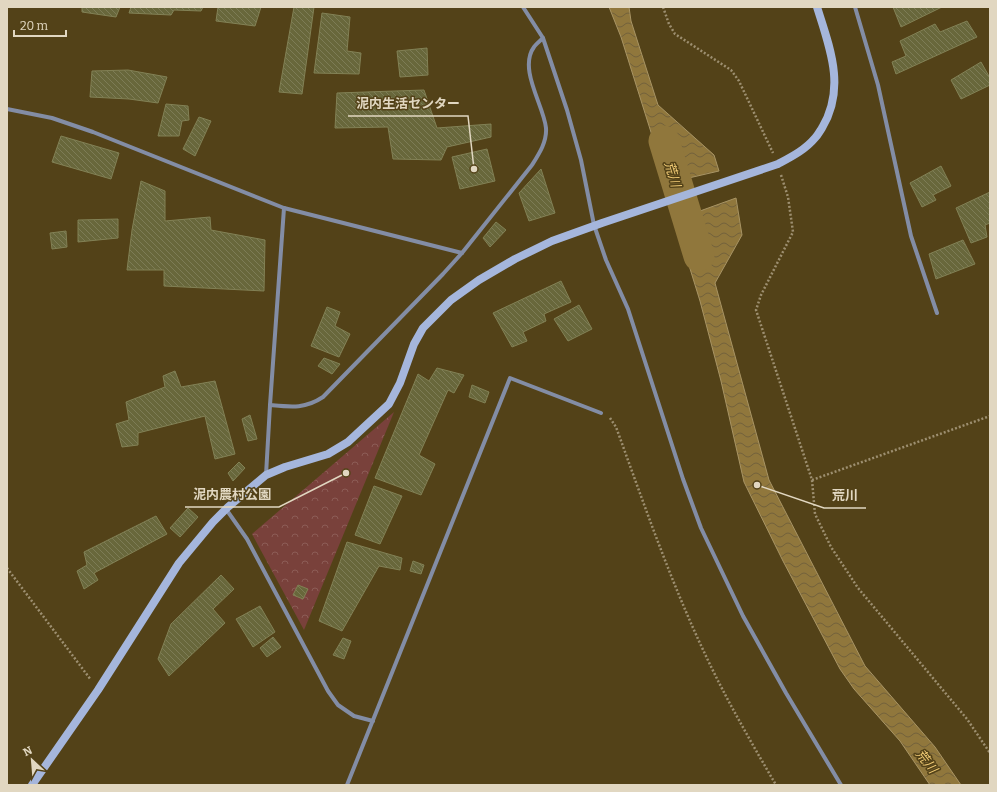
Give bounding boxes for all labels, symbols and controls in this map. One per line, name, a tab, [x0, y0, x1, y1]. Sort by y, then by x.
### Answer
scale bar	[14, 12, 66, 38]
text: 20 m	[20, 19, 49, 33]
callout: 泥内生活センター	[348, 91, 468, 116]
text: 泥内生活センター	[356, 96, 460, 111]
water label: 荒川	[662, 160, 684, 191]
callout: 泥内農村公園	[185, 482, 279, 507]
callout: 荒川	[824, 483, 866, 508]
text: 泥内農村公園	[193, 487, 271, 502]
text: 荒川	[832, 488, 858, 503]
north arrow	[12, 740, 52, 780]
text: N	[21, 744, 35, 759]
water label: 荒川	[913, 746, 942, 778]

